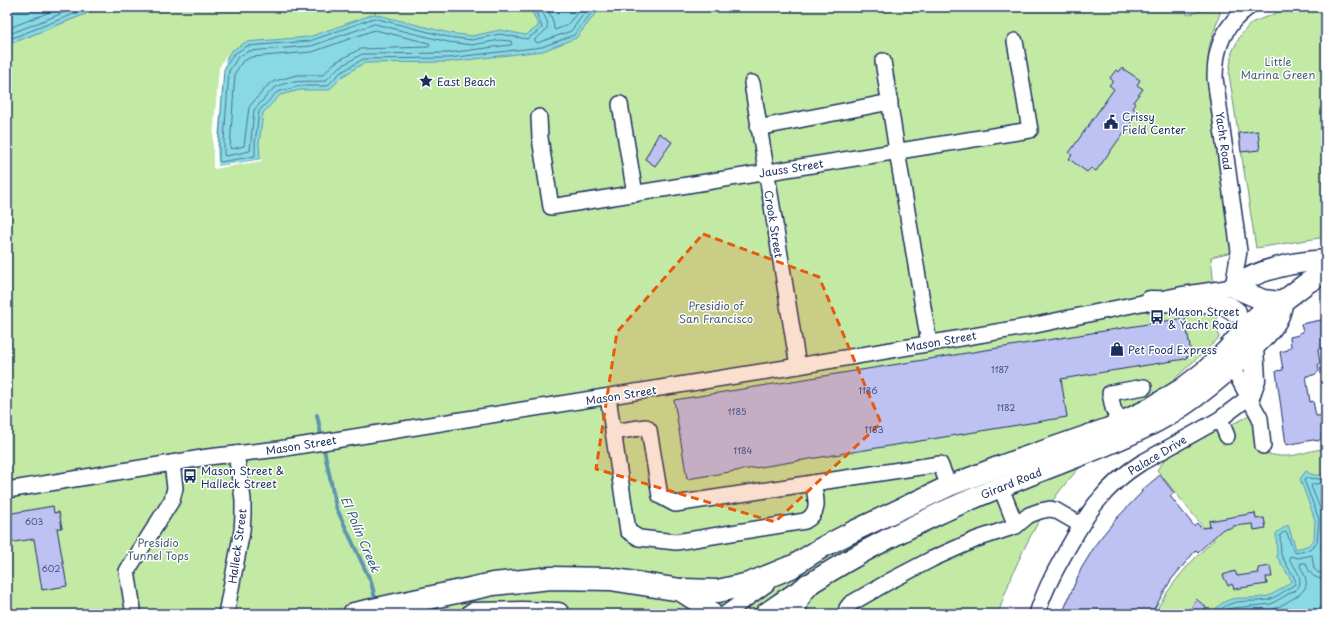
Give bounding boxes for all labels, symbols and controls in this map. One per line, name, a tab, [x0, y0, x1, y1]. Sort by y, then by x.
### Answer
park label: Little Marina Green	[1241, 53, 1315, 83]
place icon: East Beach	[418, 73, 434, 89]
place label: East Beach	[437, 73, 496, 90]
place label: Crissy Field Center	[1122, 108, 1187, 138]
street label: Yacht Road	[1212, 111, 1236, 171]
public building icon: Crissy Field Center	[1103, 114, 1119, 130]
street label: Jauss Street	[757, 154, 825, 182]
street label: Crook Street	[760, 189, 788, 260]
park label: Presidio of San Francisco	[679, 297, 753, 327]
place label: Mason Street & Yacht Road	[1168, 303, 1240, 333]
bus stop icon: Mason Street & Yacht Road	[1149, 309, 1165, 325]
street label: Mason Street	[904, 326, 978, 356]
shop icon: Pet Food Express	[1109, 341, 1125, 357]
place label: Pet Food Express	[1128, 341, 1217, 358]
house number: 1187	[991, 362, 1009, 376]
street label: Mason Street	[584, 381, 658, 409]
house number: 1186	[858, 383, 878, 397]
house number: 1182	[997, 400, 1015, 414]
house number: 1185	[728, 404, 747, 418]
house number: 1183	[864, 422, 884, 436]
street label: Mason Street	[264, 431, 338, 459]
street label: Palace Drive	[1124, 431, 1190, 479]
house number: 1184	[733, 443, 753, 457]
place label: Mason Street & Halleck Street	[201, 462, 284, 492]
street label: Girard Road	[978, 463, 1044, 503]
bus stop icon: Mason Street & Halleck Street	[182, 468, 198, 484]
water label: El Polín Creek	[337, 493, 385, 576]
street label: Halleck Street	[223, 507, 251, 585]
house number: 603	[25, 514, 43, 528]
park label: Presidio Tunnel Tops	[127, 534, 189, 564]
house number: 602	[42, 561, 61, 575]

